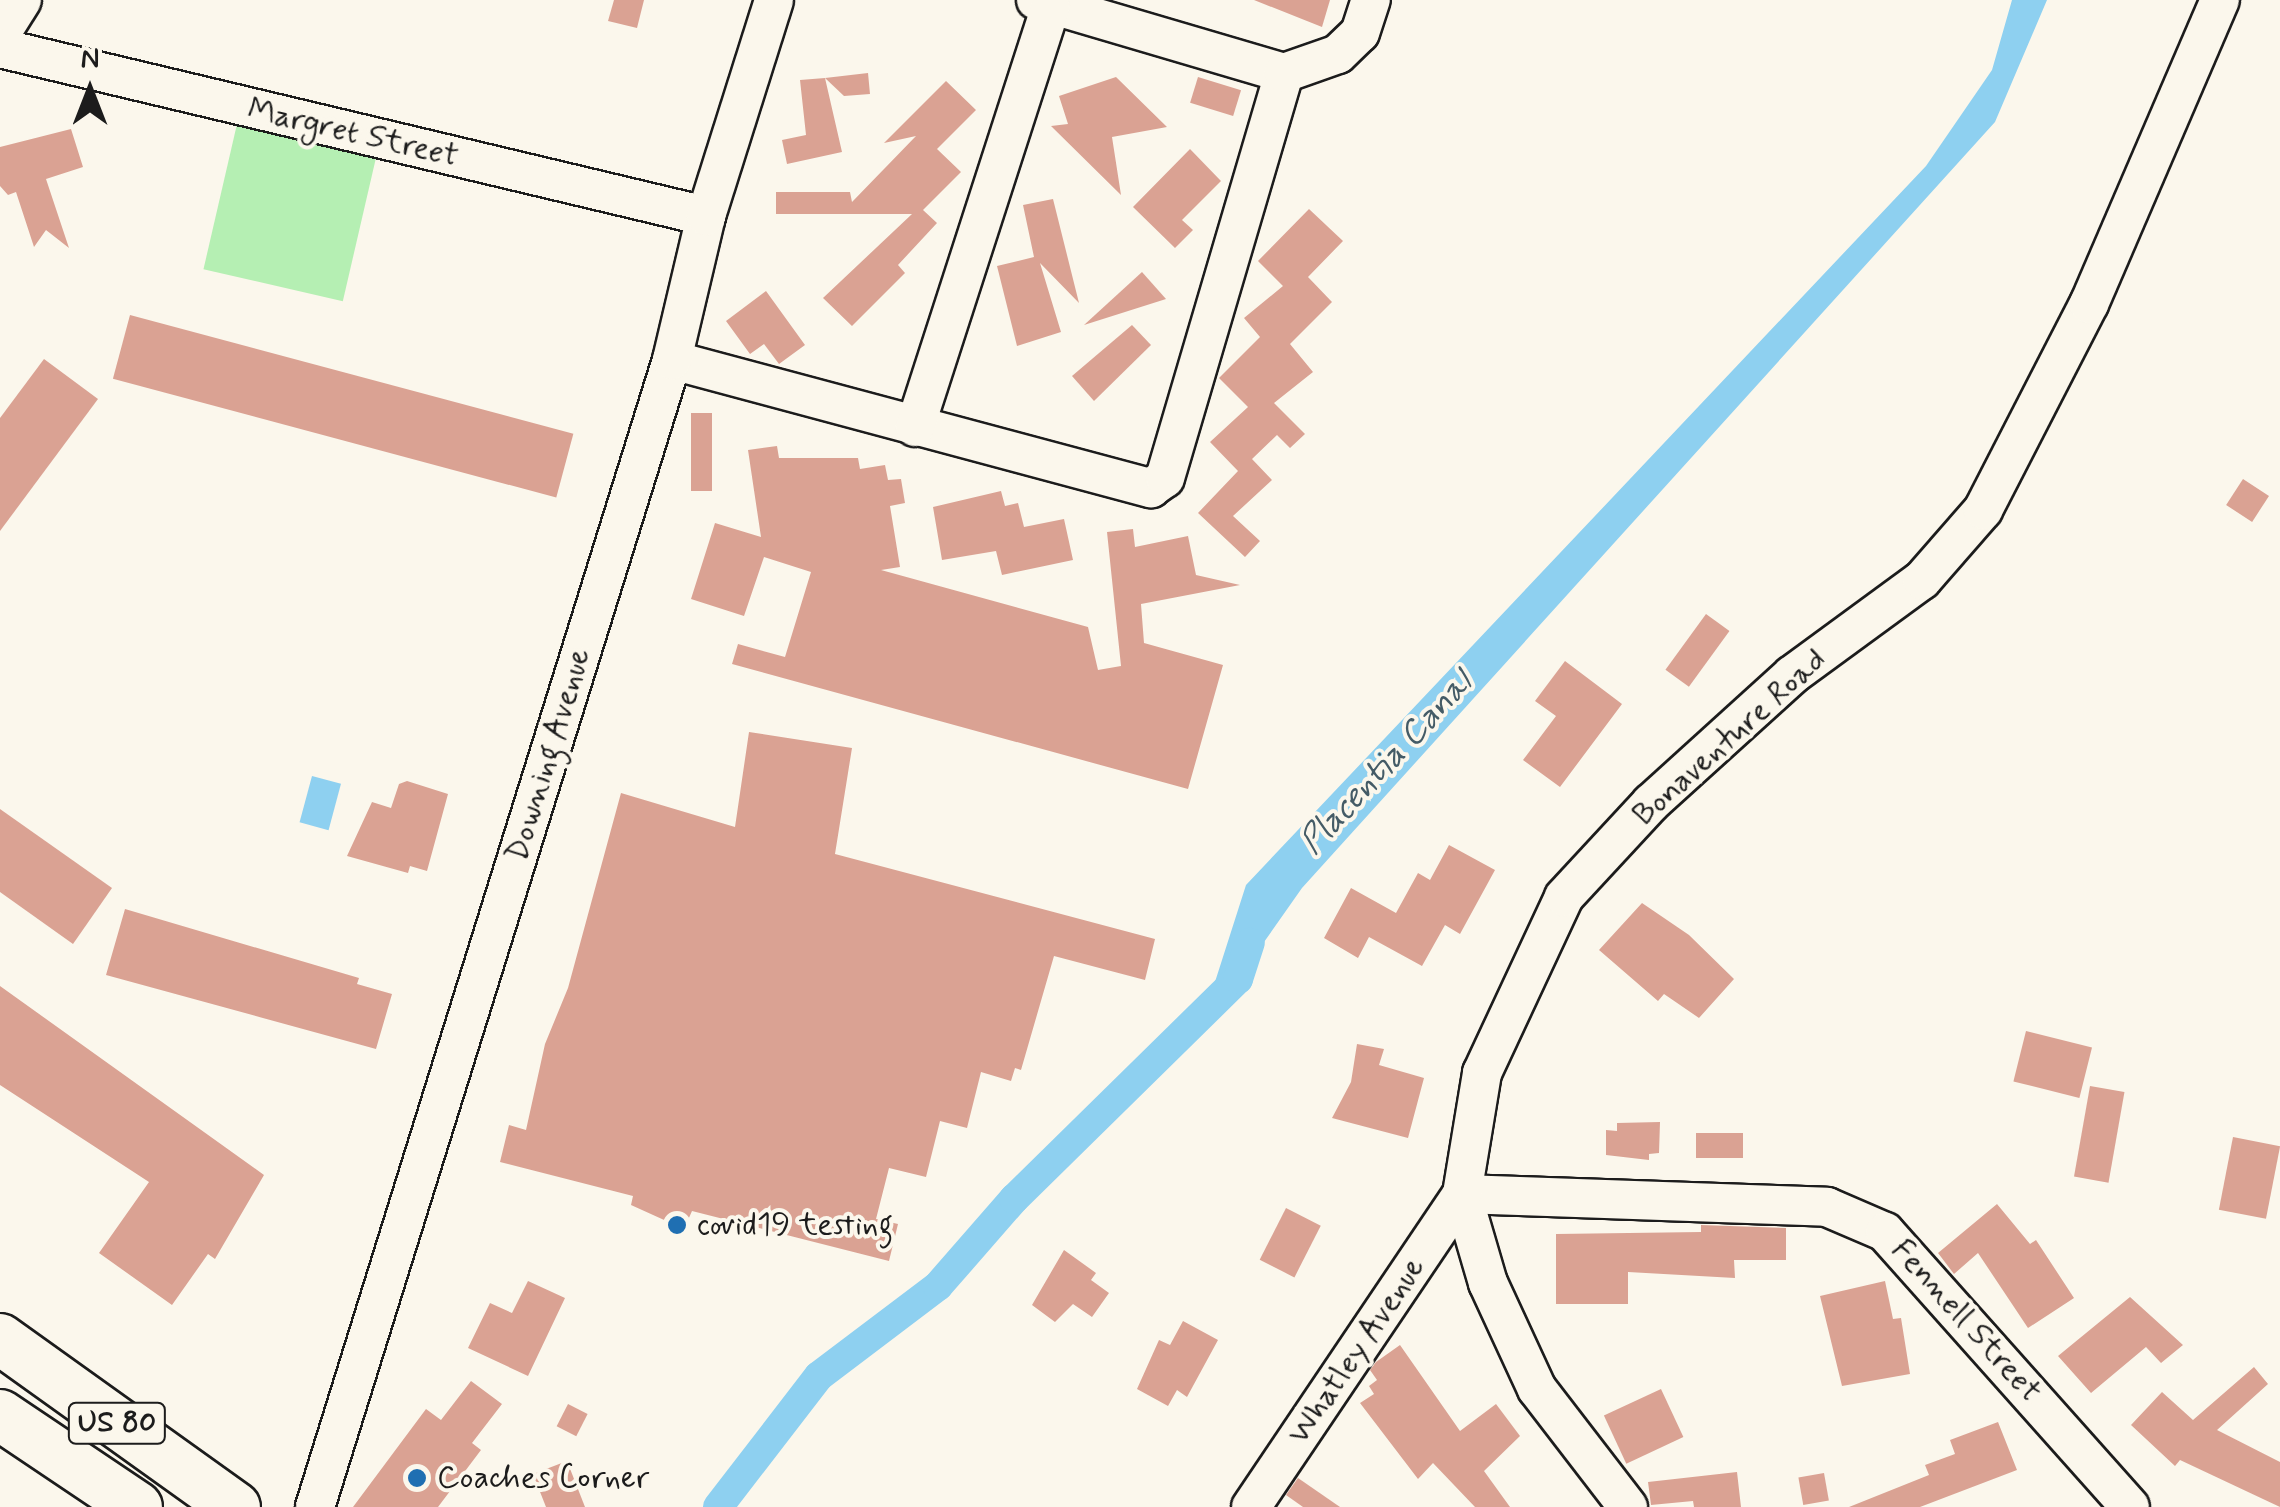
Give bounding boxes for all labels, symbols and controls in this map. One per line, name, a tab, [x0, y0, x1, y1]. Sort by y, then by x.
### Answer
north arrow	[40, 40, 140, 140]
text: N	[81, 41, 99, 78]
street label: Margret Street	[245, 90, 461, 176]
street label: Downing Avenue	[497, 640, 601, 870]
street label: Bonaventure Road	[1626, 642, 1834, 834]
water label: Placentia Canal	[1292, 664, 1480, 862]
place label: covid19 testing	[697, 1206, 893, 1244]
marker: covid19 testing	[666, 1214, 688, 1236]
street label: Fennell Street	[1883, 1232, 2049, 1410]
street label: Whatley Avenue	[1278, 1247, 1436, 1455]
road number: US 80	[67, 1398, 167, 1448]
place label: Coaches Corner	[437, 1459, 661, 1497]
marker: Coaches Corner	[406, 1467, 428, 1489]

